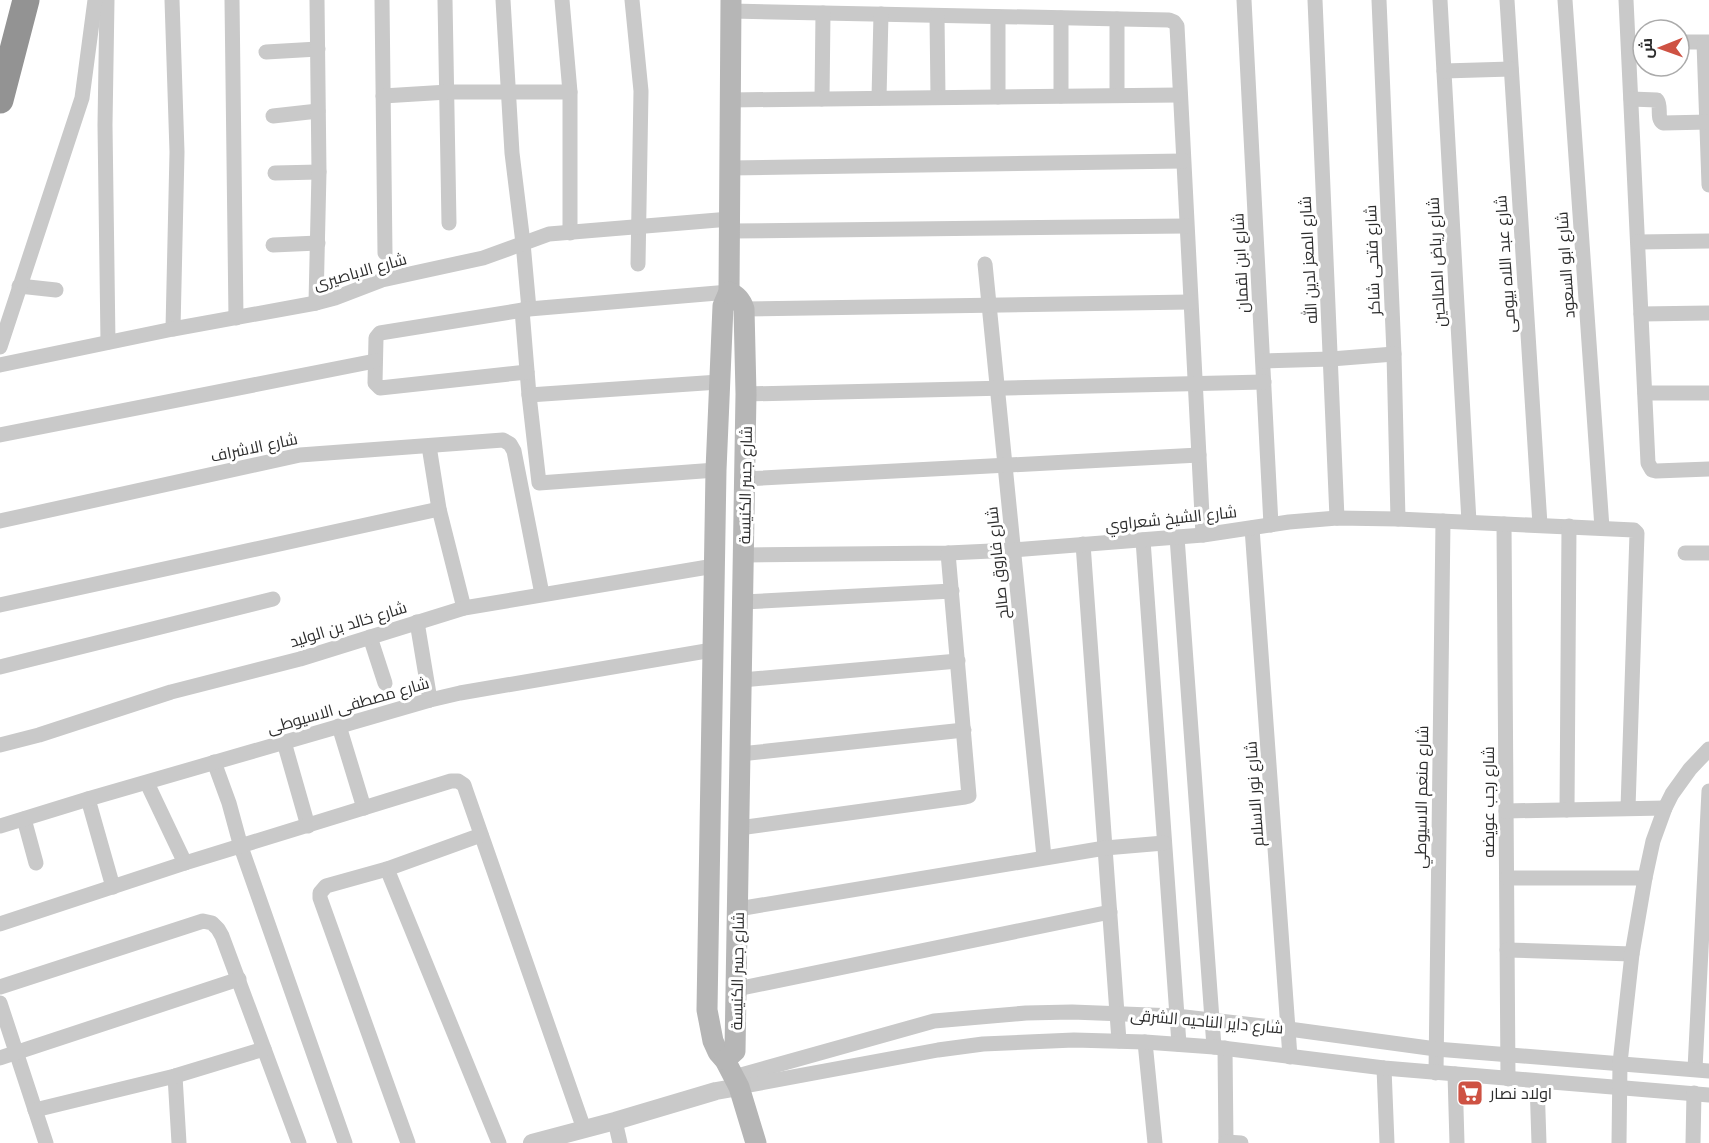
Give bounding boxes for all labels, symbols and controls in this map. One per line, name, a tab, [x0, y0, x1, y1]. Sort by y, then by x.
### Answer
north arrow	[1631, 18, 1691, 78]
text: ش	[1636, 38, 1656, 59]
street label: شارع عبد اللاه بيومى	[1490, 194, 1522, 334]
street label: شارع المعز لدين الله	[1295, 196, 1323, 324]
street label: شارع رياض الصالحين	[1423, 196, 1451, 327]
street label: شارع فتحى شاكر	[1360, 204, 1386, 317]
street label: شارع ابو السعود	[1551, 211, 1581, 319]
street label: شارع ابن لقمان	[1227, 212, 1255, 314]
street label: شارع الاباصيرى	[311, 248, 409, 296]
street label: شارع جسر الكنيسة	[734, 426, 758, 544]
street label: شارع الاشراف	[209, 428, 300, 468]
street label: شارع الشيخ شعراوي	[1104, 501, 1238, 539]
street label: شارع فاروق صالح	[981, 506, 1015, 620]
street label: شارع خالد بن الوليد	[287, 597, 410, 653]
street label: شارع مصطفى الاسيوطى	[265, 672, 432, 740]
street label: شارع منعم الاسيوطي	[1410, 725, 1436, 869]
street label: شارع نور الاسلام	[1240, 740, 1270, 847]
street label: شارع رجب عويضه	[1478, 746, 1500, 858]
street label: شارع جسر الكنيسة	[726, 912, 750, 1030]
street label: شارع داير الناحيه الشرقى	[1129, 1004, 1284, 1040]
supermarket icon: اولاد نصار	[1455, 1078, 1485, 1108]
place label: اولاد نصار	[1489, 1083, 1552, 1103]

